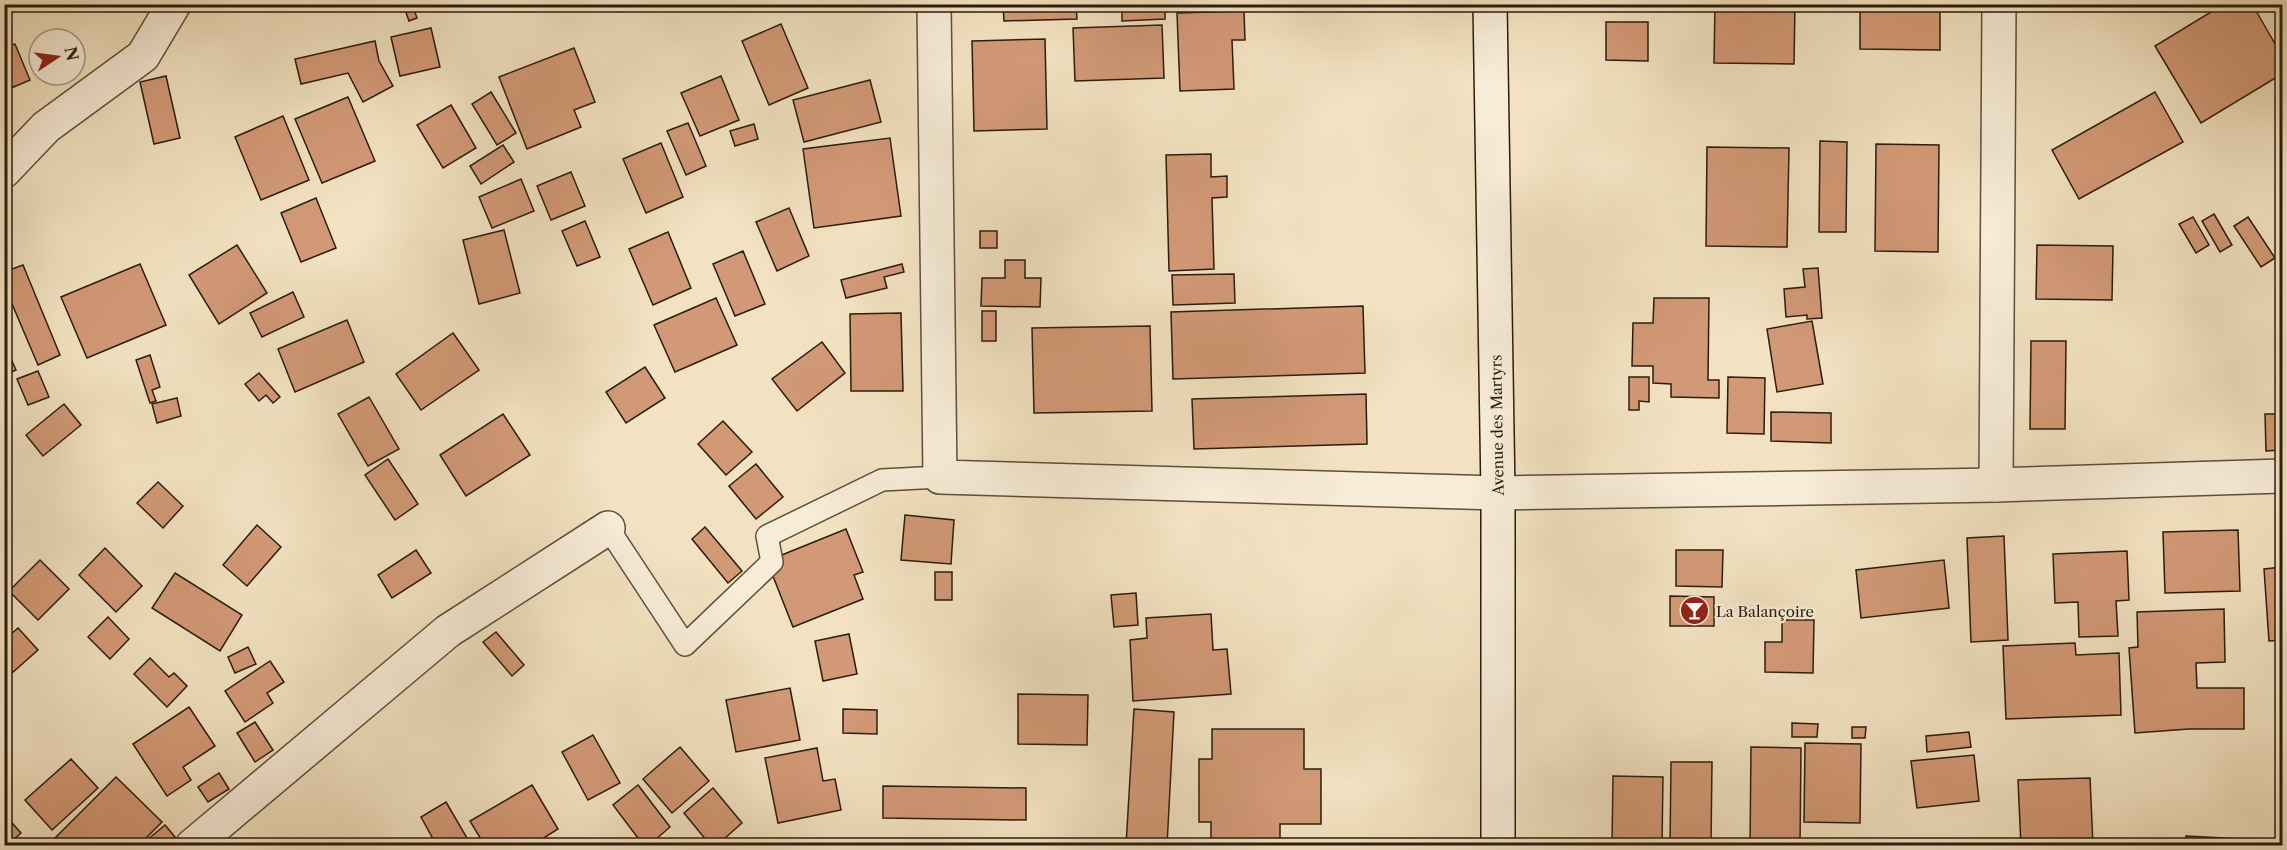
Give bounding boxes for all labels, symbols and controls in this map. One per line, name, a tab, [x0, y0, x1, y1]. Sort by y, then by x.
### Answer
north arrow	[27, 27, 87, 87]
text: N	[60, 45, 83, 63]
street label: Avenue des Martyrs	[1486, 354, 1508, 497]
bar icon: La Balançoire	[1679, 595, 1711, 627]
place label: La Balançoire	[1716, 602, 1814, 621]

